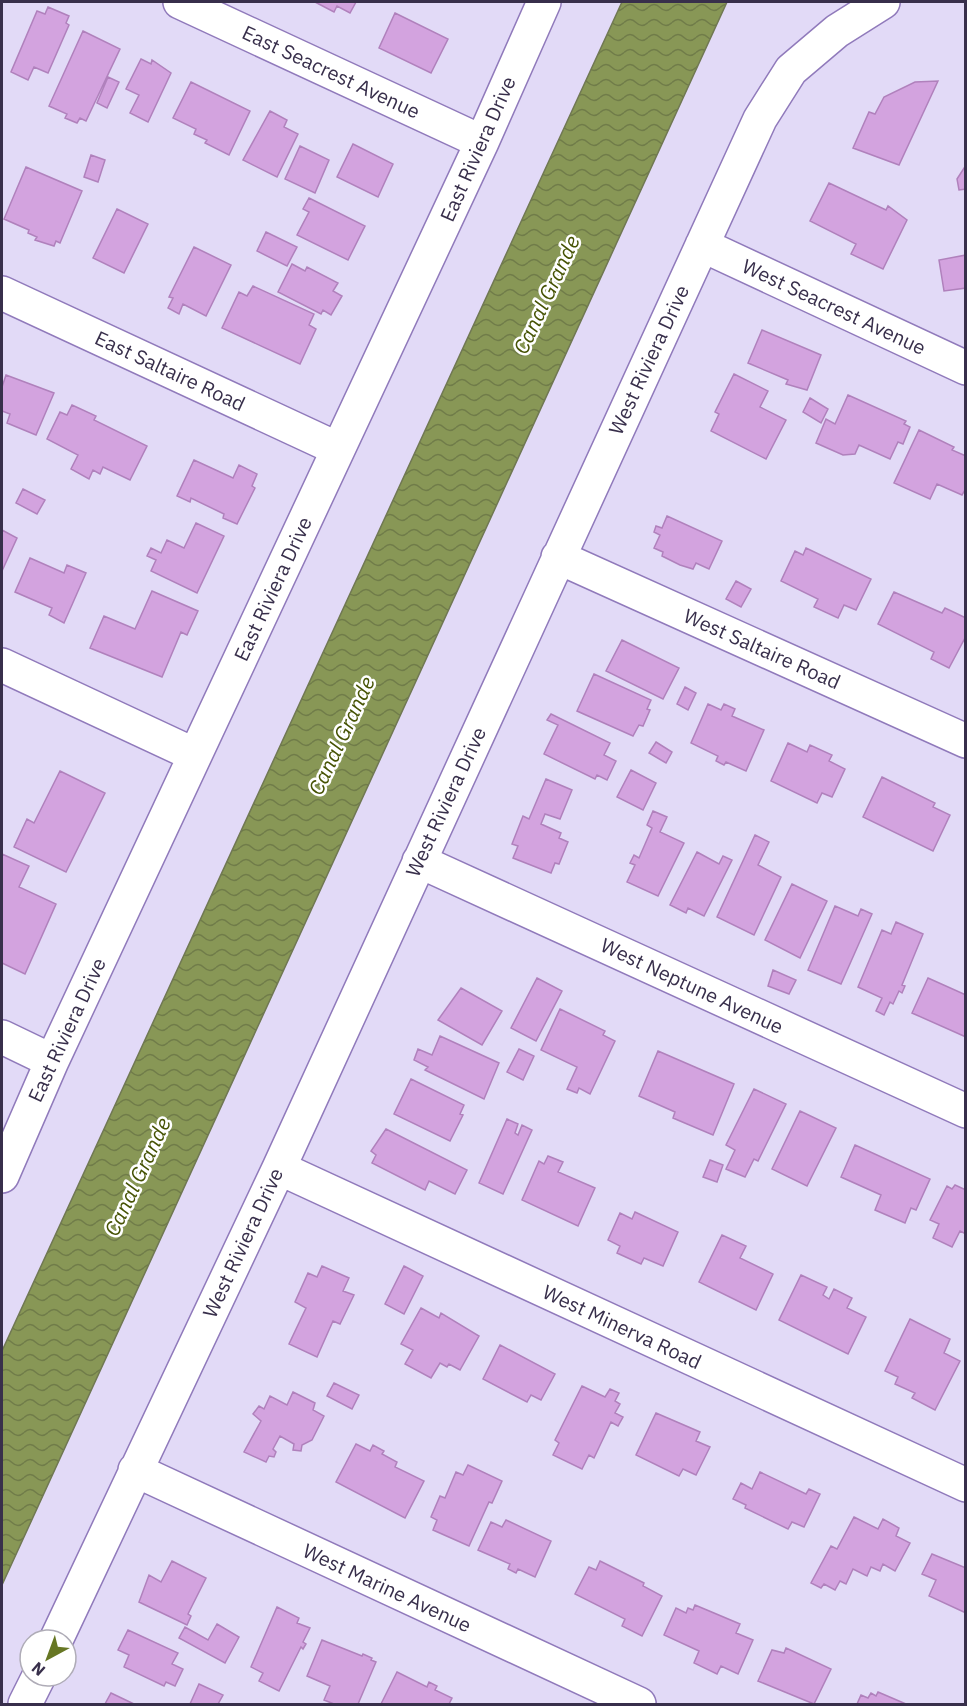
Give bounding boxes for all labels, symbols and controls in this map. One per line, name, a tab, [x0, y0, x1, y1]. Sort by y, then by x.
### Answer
street label: East Seacrest Avenue	[238, 18, 425, 125]
street label: East Riviera Drive	[433, 72, 522, 226]
water label: Canal Grande	[506, 231, 586, 358]
street label: West Seacrest Avenue	[738, 252, 930, 361]
street label: West Riviera Drive	[602, 280, 695, 439]
street label: East Saltaire Road	[91, 324, 250, 417]
street label: East Riviera Drive	[227, 512, 318, 665]
street label: West Saltaire Road	[679, 602, 845, 695]
water label: Canal Grande	[301, 672, 381, 799]
street label: West Riviera Drive	[399, 722, 492, 881]
street label: West Neptune Avenue	[596, 931, 788, 1040]
street label: East Riviera Drive	[21, 953, 112, 1106]
water label: Canal Grande	[97, 1113, 177, 1240]
street label: West Riviera Drive	[196, 1163, 289, 1322]
street label: West Minerva Road	[539, 1278, 706, 1375]
street label: West Marine Avenue	[299, 1537, 476, 1638]
north arrow	[18, 1628, 78, 1688]
text: N	[27, 1658, 49, 1681]

